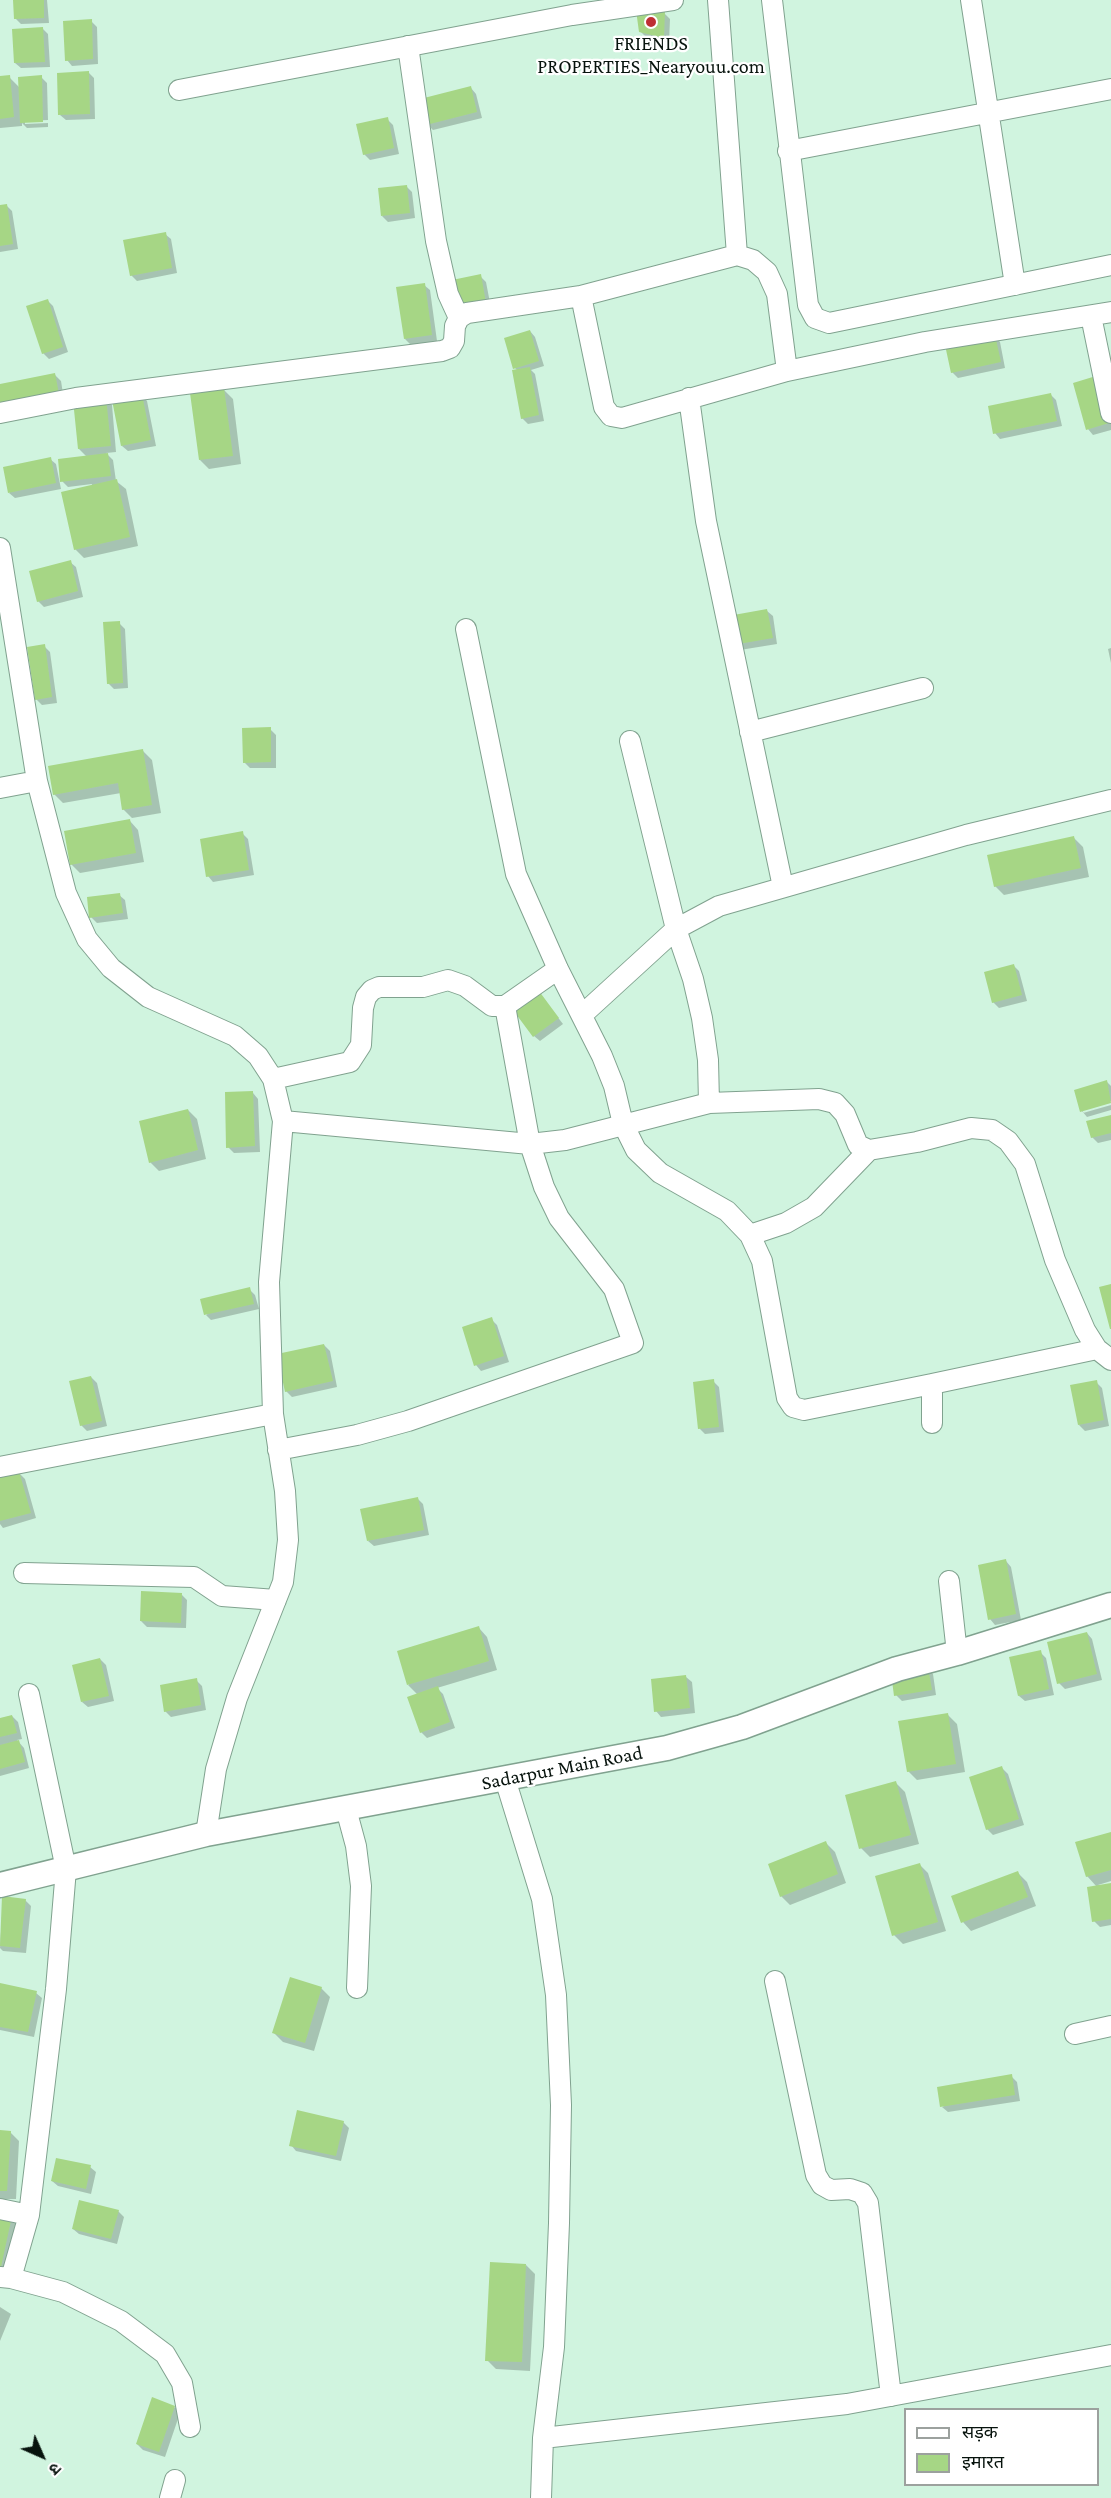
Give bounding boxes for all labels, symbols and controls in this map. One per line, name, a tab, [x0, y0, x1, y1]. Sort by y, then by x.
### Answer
marker: FRIENDS PROPERTIES_Nearyouu.com	[644, 15, 658, 29]
place label: FRIENDS PROPERTIES_Nearyouu.com	[537, 32, 765, 79]
street label: Sadarpur Main Road	[479, 1741, 645, 1795]
legend	[904, 2408, 1099, 2486]
text: सड़क	[962, 2422, 998, 2442]
north arrow	[12, 2426, 72, 2486]
text: इमारत	[962, 2452, 1004, 2472]
text: उ	[46, 2460, 64, 2478]

